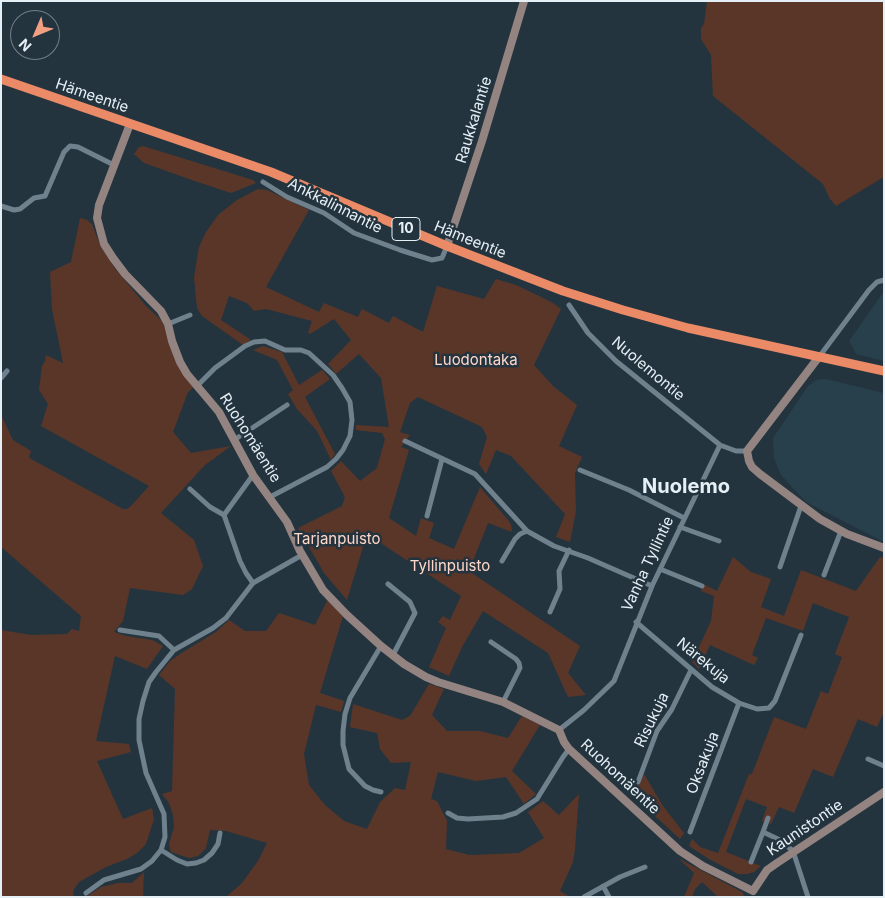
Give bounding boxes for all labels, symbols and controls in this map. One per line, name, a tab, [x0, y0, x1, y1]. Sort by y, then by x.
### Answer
north arrow	[10, 10, 60, 60]
text: N	[15, 35, 35, 55]
street label: Raukkalantie	[452, 74, 496, 166]
street label: Hämeentie	[53, 75, 131, 117]
street label: Ankkalinnantie	[285, 174, 385, 238]
street label: Hämeentie	[431, 217, 509, 263]
road number: 10	[392, 218, 420, 240]
street label: Nuolemontie	[608, 333, 688, 405]
park label: Luodontaka	[434, 351, 518, 369]
street label: Ruohomäentie	[215, 390, 285, 486]
district label: Nuolemo	[642, 475, 730, 499]
street label: Vanha Tyllintie	[618, 514, 678, 614]
park label: Tarjanpuisto	[293, 530, 381, 548]
park label: Tyllinpuisto	[410, 557, 490, 575]
street label: Närekuja	[673, 634, 733, 688]
street label: Risukuja	[631, 689, 673, 751]
street label: Oksakuja	[683, 729, 723, 797]
street label: Ruohomäentie	[577, 736, 663, 818]
street label: Kaunistontie	[764, 796, 846, 860]

